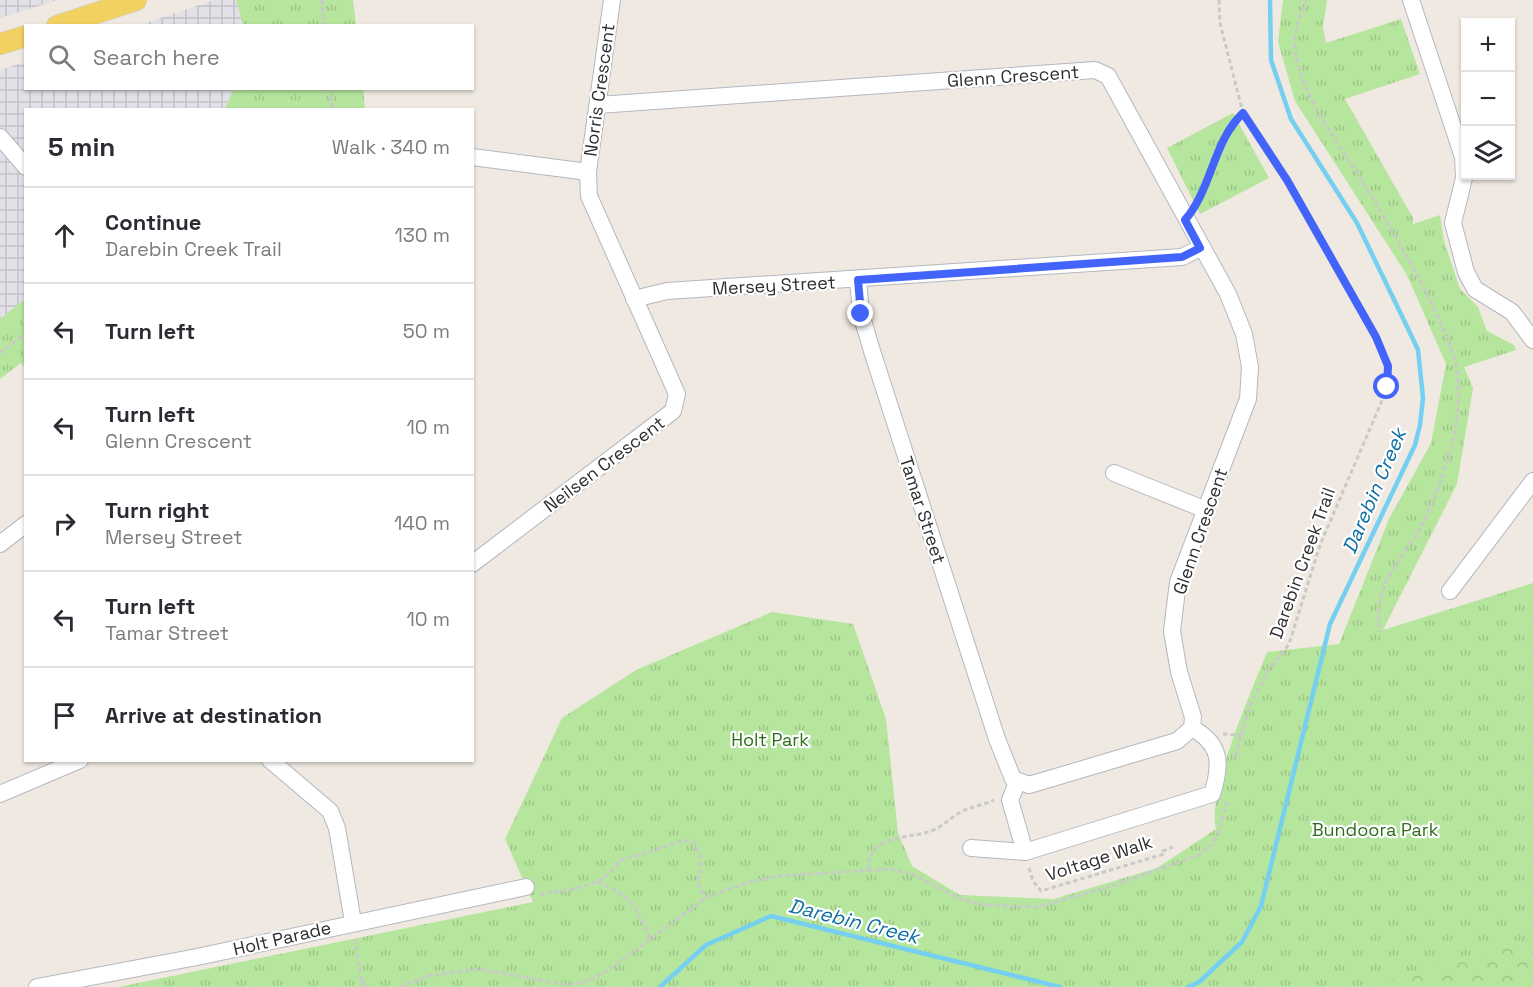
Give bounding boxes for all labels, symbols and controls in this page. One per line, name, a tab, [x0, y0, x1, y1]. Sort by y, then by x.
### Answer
map controls	[1461, 18, 1515, 180]
button: +	[1461, 18, 1515, 72]
street label: Norris Crescent	[578, 22, 620, 158]
search box	[24, 24, 474, 90]
icon: search	[45, 41, 78, 74]
text: Search here	[93, 43, 220, 71]
street label: Glenn Crescent	[946, 60, 1080, 92]
button: −	[1461, 72, 1515, 126]
button: layers	[1461, 126, 1515, 180]
text: 5 min	[48, 130, 115, 164]
text: Walk · 340 m	[332, 134, 450, 160]
text: Continue	[105, 208, 201, 236]
icon: ahead	[48, 219, 81, 252]
text: 130 m	[394, 222, 450, 248]
text: Darebin Creek Trail	[105, 236, 282, 262]
street label: Mersey Street	[712, 270, 836, 300]
route end	[847, 300, 873, 326]
icon: left	[48, 315, 81, 348]
text: Turn left	[105, 317, 195, 345]
text: 50 m	[403, 318, 450, 344]
route start	[1373, 373, 1399, 399]
text: Turn left	[105, 400, 195, 428]
icon: left	[48, 411, 81, 444]
street label: Neilsen Crescent	[539, 411, 669, 517]
text: 10 m	[406, 414, 450, 440]
water label: Darebin Creek	[1336, 422, 1413, 557]
text: Glenn Crescent	[105, 428, 252, 454]
street label: Tamar Street	[895, 453, 951, 567]
street label: Glenn Crescent	[1168, 465, 1232, 597]
street label: Darebin Creek Trail	[1264, 484, 1340, 642]
text: Turn right	[105, 496, 210, 524]
icon: right	[48, 507, 81, 540]
text: 140 m	[394, 510, 450, 536]
text: Mersey Street	[105, 524, 242, 550]
text: Turn left	[105, 592, 195, 620]
icon: left	[48, 603, 81, 636]
text: 10 m	[406, 606, 450, 632]
text: Tamar Street	[105, 620, 229, 646]
icon: arrive	[48, 699, 81, 732]
text: Arrive at destination	[105, 701, 322, 729]
park label: Holt Park	[731, 728, 809, 751]
park label: Bundoora Park	[1312, 818, 1439, 841]
street label: Voltage Walk	[1043, 830, 1156, 886]
water label: Darebin Creek	[786, 892, 924, 950]
street label: Holt Parade	[231, 916, 333, 960]

